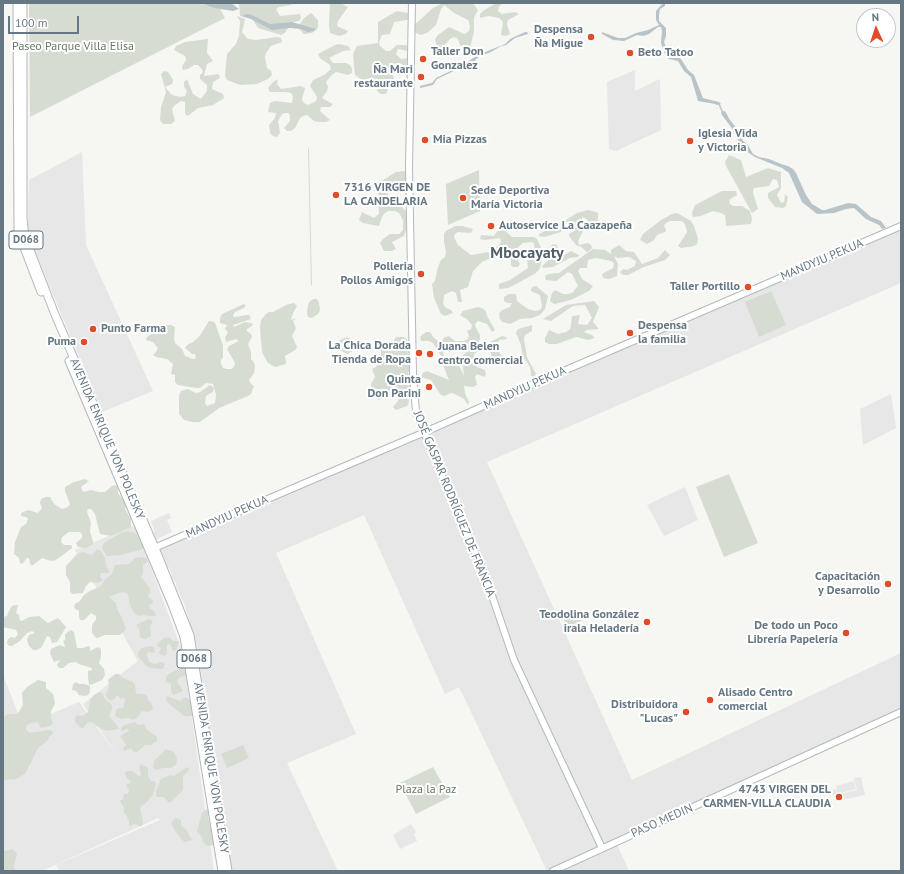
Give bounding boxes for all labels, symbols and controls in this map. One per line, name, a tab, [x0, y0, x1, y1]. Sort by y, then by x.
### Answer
scale bar	[10, 8, 81, 34]
north arrow	[856, 8, 896, 48]
text: N	[871, 10, 879, 24]
text: 100 m	[15, 15, 48, 30]
place label: Despensa Ña Migue	[534, 23, 583, 51]
marker: Despensa Ña Migue	[586, 32, 596, 42]
park label: Paseo Parque Villa Elisa	[12, 40, 134, 54]
place label: Taller Don Gonzalez	[431, 45, 484, 73]
place label: Beto Tatoo	[638, 46, 693, 60]
marker: Beto Tatoo	[625, 48, 635, 58]
marker: Taller Don Gonzalez	[418, 54, 428, 64]
place label: Ña Mari restaurante	[354, 63, 413, 91]
marker: Ña Mari restaurante	[416, 72, 426, 82]
place label: Iglesia Vida y Victoria	[698, 127, 758, 155]
place label: Mia Pizzas	[433, 133, 487, 147]
marker: Mia Pizzas	[420, 135, 430, 145]
marker: Iglesia Vida y Victoria	[685, 136, 695, 146]
place label: 7316 VIRGEN DE LA CANDELARIA	[344, 181, 430, 209]
place label: Sede Deportiva María Victoria	[471, 184, 550, 212]
marker: 7316 VIRGEN DE LA CANDELARIA	[331, 190, 341, 200]
marker: Sede Deportiva María Victoria	[458, 193, 468, 203]
place label: Autoservice La Caazapeña	[499, 219, 632, 233]
marker: Autoservice La Caazapeña	[486, 221, 496, 231]
road number: D068	[9, 231, 43, 249]
street label: MANDYJU PEKUA	[778, 236, 866, 284]
district label: Mbocayaty	[490, 243, 564, 263]
place label: Polleria Pollos Amigos	[340, 260, 413, 288]
marker: Polleria Pollos Amigos	[416, 269, 426, 279]
place label: Taller Portillo	[670, 280, 740, 294]
marker: Taller Portillo	[743, 282, 753, 292]
place label: Despensa la familia	[638, 319, 687, 347]
place label: Punto Farma	[101, 322, 166, 336]
marker: Punto Farma	[88, 324, 98, 334]
marker: Despensa la familia	[625, 328, 635, 338]
place label: Puma	[47, 335, 76, 349]
marker: Puma	[79, 337, 89, 347]
place label: La Chica Dorada Tienda de Ropa	[328, 339, 411, 367]
place label: Juana Belen centro comercial	[438, 340, 523, 368]
marker: La Chica Dorada Tienda de Ropa	[414, 348, 424, 358]
marker: Juana Belen centro comercial	[425, 349, 435, 359]
street label: AVENIDA ENRIQUE VON POLESKY	[67, 356, 147, 522]
street label: MANDYJU PEKUA	[482, 363, 568, 413]
place label: Quinta Don Parini	[368, 373, 421, 401]
marker: Quinta Don Parini	[424, 382, 434, 392]
street label: JOSÉ GASPAR RODRÍGUEZ DE FRANCIA	[410, 409, 498, 599]
street label: MANDYJU PEKUA	[184, 492, 270, 542]
place label: Capacitación y Desarrollo	[815, 570, 880, 598]
marker: Capacitación y Desarrollo	[883, 579, 893, 589]
place label: Teodolina González irala Heladería	[539, 608, 639, 636]
marker: Teodolina González irala Heladería	[642, 617, 652, 627]
place label: De todo un Poco Librería Papelería	[747, 619, 838, 647]
marker: De todo un Poco Librería Papelería	[841, 628, 851, 638]
road number: D068	[177, 650, 211, 668]
street label: AVENIDA ENRIQUE VON POLESKY	[190, 681, 232, 855]
place label: Alisado Centro comercial	[718, 686, 793, 714]
marker: Alisado Centro comercial	[705, 695, 715, 705]
place label: Distribuidora "Lucas"	[611, 698, 678, 726]
marker: Distribuidora "Lucas"	[681, 707, 691, 717]
park label: Plaza la Paz	[396, 783, 456, 797]
place label: 4743 VIRGEN DEL CARMEN-VILLA CLAUDIA	[703, 783, 831, 811]
marker: 4743 VIRGEN DEL CARMEN-VILLA CLAUDIA	[834, 792, 844, 802]
street label: PASO MEDIN	[629, 801, 695, 841]

